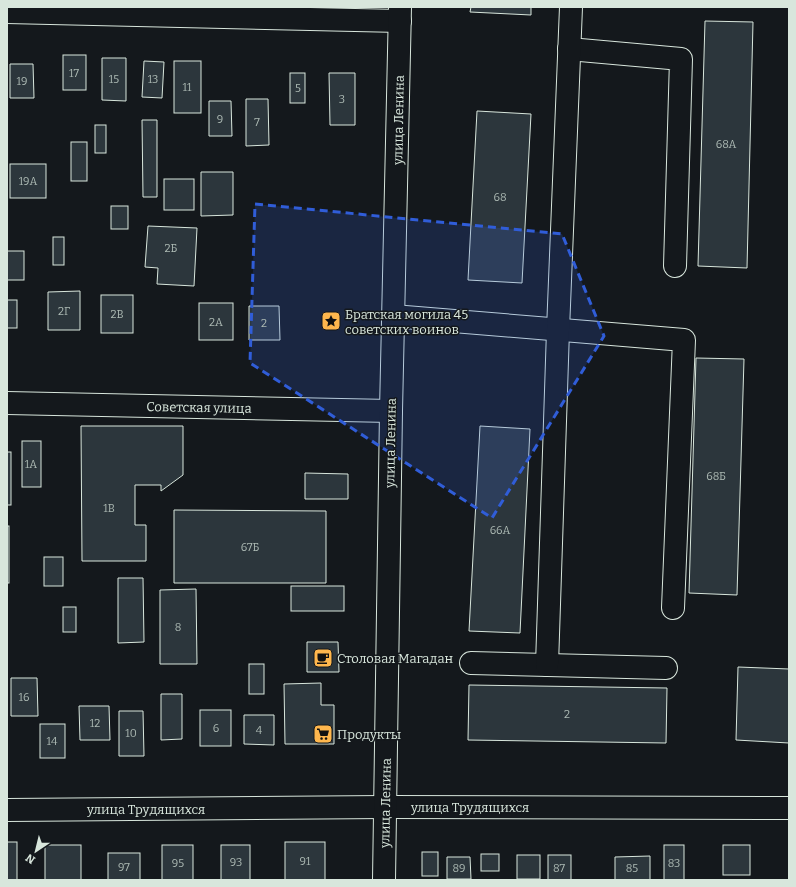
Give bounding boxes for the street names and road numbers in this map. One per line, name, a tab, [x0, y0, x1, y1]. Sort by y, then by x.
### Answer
street label: улица Ленина	[390, 75, 407, 166]
street label: улица Ленина	[382, 398, 399, 489]
street label: Советская улица	[146, 399, 252, 416]
street label: улица Ленина	[377, 758, 394, 849]
street label: улица Трудящихся	[410, 800, 529, 815]
street label: улица Трудящихся	[86, 802, 205, 817]

